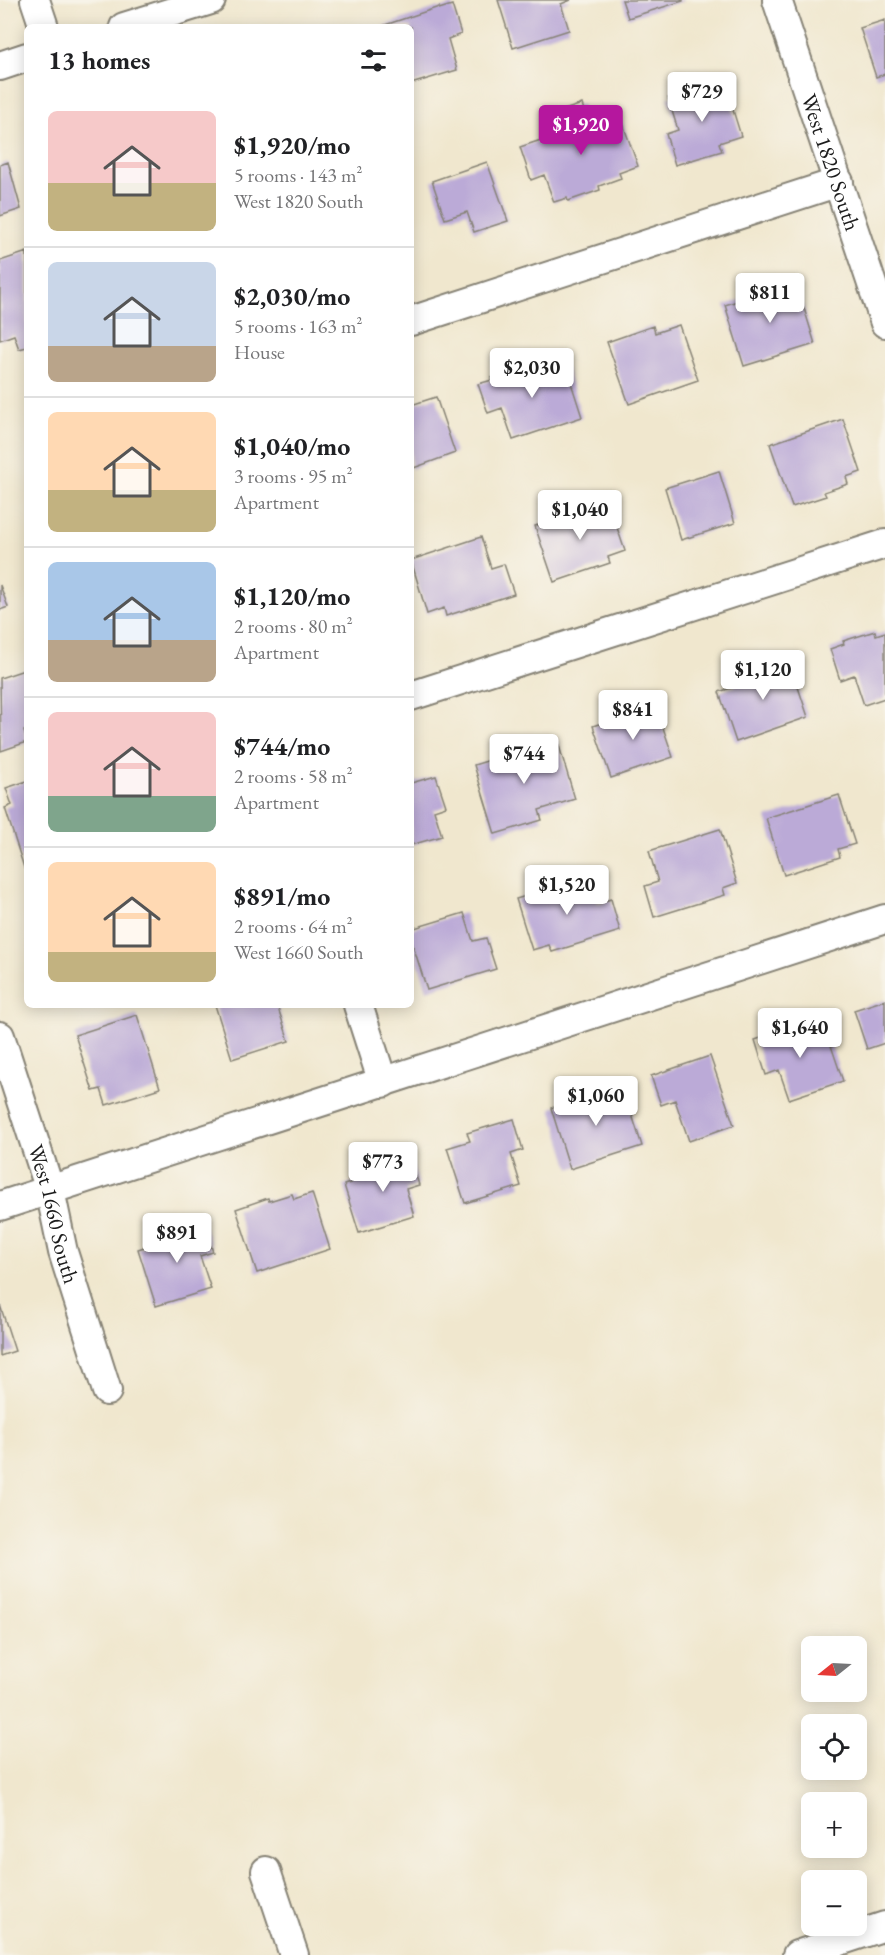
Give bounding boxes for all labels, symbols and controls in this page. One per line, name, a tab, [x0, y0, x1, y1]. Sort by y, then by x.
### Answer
text: 13 homes	[48, 43, 150, 77]
icon: filters	[357, 44, 390, 77]
pin: $729	[666, 72, 738, 123]
text: $729	[682, 78, 722, 104]
street label: West 1820 South	[794, 90, 867, 235]
pin: $1,920	[532, 105, 630, 156]
text: $1,920	[553, 111, 609, 137]
text: $1,920/mo	[234, 128, 350, 162]
icon: home	[96, 135, 168, 207]
text: 5 rooms · 143 m²	[234, 162, 362, 188]
text: West 1820 South	[234, 188, 364, 214]
pin: $811	[734, 273, 806, 324]
text: $2,030/mo	[234, 279, 350, 313]
text: $811	[750, 279, 790, 305]
icon: home	[96, 286, 168, 358]
text: 5 rooms · 163 m²	[234, 313, 362, 339]
text: House	[234, 339, 285, 365]
pin: $2,030	[483, 348, 581, 399]
text: $2,030	[504, 354, 560, 380]
text: $1,040/mo	[234, 429, 350, 463]
icon: home	[96, 436, 168, 508]
text: 3 rooms · 95 m²	[234, 463, 353, 489]
text: Apartment	[234, 489, 319, 515]
pin: $1,040	[531, 490, 629, 541]
text: $1,040	[552, 496, 608, 522]
text: $1,120/mo	[234, 579, 350, 613]
icon: home	[96, 586, 168, 658]
text: 2 rooms · 80 m²	[234, 613, 353, 639]
text: Apartment	[234, 639, 319, 665]
pin: $1,120	[714, 650, 812, 701]
text: $1,120	[735, 656, 791, 682]
pin: $841	[597, 690, 669, 741]
text: $841	[613, 696, 653, 722]
text: $744/mo	[234, 729, 330, 763]
pin: $744	[488, 734, 560, 785]
icon: home	[96, 736, 168, 808]
text: $744	[504, 740, 544, 766]
text: 2 rooms · 58 m²	[234, 763, 353, 789]
text: Apartment	[234, 789, 319, 815]
pin: $1,520	[518, 865, 616, 916]
text: $1,520	[539, 871, 595, 897]
text: $891/mo	[234, 879, 330, 913]
icon: home	[96, 886, 168, 958]
text: 2 rooms · 64 m²	[234, 913, 353, 939]
text: West 1660 South	[234, 939, 364, 965]
pin: $1,640	[751, 1008, 849, 1059]
text: $1,640	[772, 1014, 828, 1040]
pin: $1,060	[547, 1076, 645, 1127]
text: $1,060	[568, 1082, 624, 1108]
street label: West 1660 South	[21, 1141, 86, 1287]
pin: $773	[347, 1142, 419, 1193]
text: $773	[363, 1148, 403, 1174]
pin: $891	[141, 1213, 213, 1264]
text: $891	[157, 1219, 197, 1245]
north arrow	[801, 1636, 867, 1702]
map controls	[801, 1636, 867, 1936]
button: locate	[801, 1714, 867, 1780]
button: +	[801, 1792, 867, 1858]
button: −	[801, 1870, 867, 1936]

